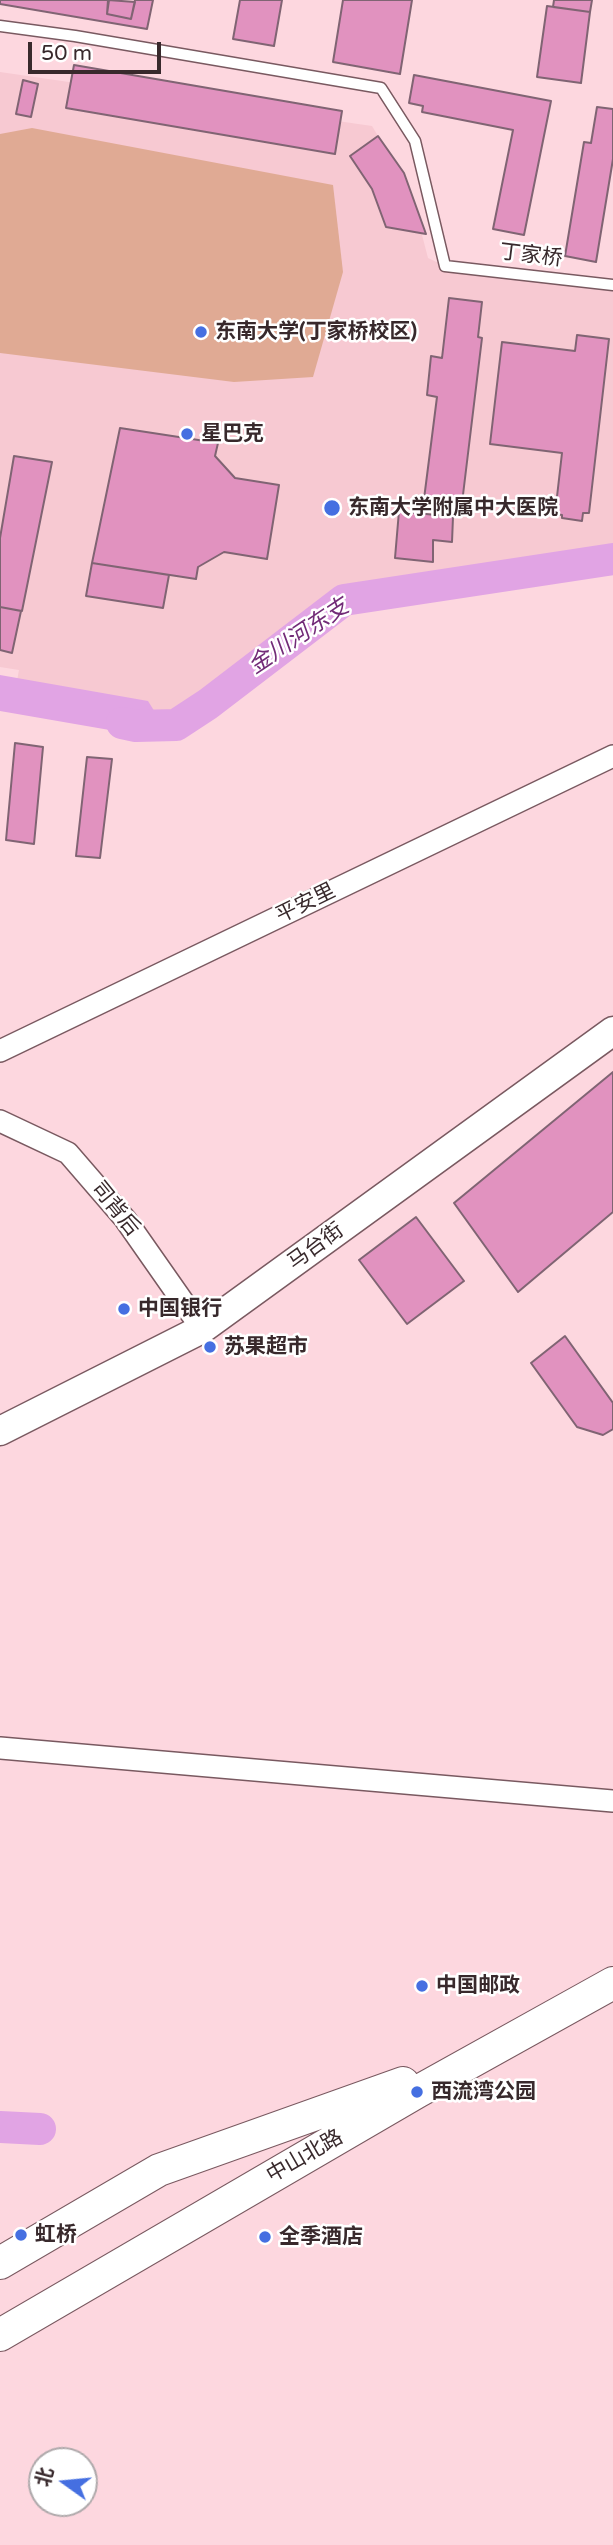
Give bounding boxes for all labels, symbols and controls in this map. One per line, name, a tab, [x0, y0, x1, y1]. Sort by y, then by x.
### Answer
scale bar	[32, 28, 164, 72]
text: 50 m	[41, 41, 92, 66]
street label: 丁家桥	[498, 240, 564, 272]
place label: 东南大学(丁家桥校区)	[215, 319, 417, 345]
marker: 东南大学(丁家桥校区)	[193, 324, 209, 340]
place label: 星巴克	[201, 421, 264, 447]
marker: 星巴克	[179, 426, 195, 442]
place label: 东南大学附属中大医院	[348, 495, 558, 521]
marker: 东南大学附属中大医院	[322, 498, 342, 518]
water label: 金川河东支	[244, 593, 354, 681]
street label: 平安里	[272, 879, 340, 929]
street label: 司背后	[85, 1177, 145, 1241]
street label: 马台街	[283, 1218, 349, 1276]
place label: 中国银行	[138, 1296, 222, 1322]
marker: 中国银行	[116, 1301, 132, 1317]
place label: 苏果超市	[224, 1334, 308, 1360]
marker: 苏果超市	[202, 1339, 218, 1355]
place label: 中国邮政	[436, 1973, 520, 1999]
marker: 中国邮政	[414, 1978, 430, 1994]
place label: 西流湾公园	[431, 2079, 536, 2105]
marker: 西流湾公园	[409, 2084, 425, 2100]
street label: 中山北路	[262, 2125, 348, 2189]
place label: 虹桥	[35, 2222, 77, 2248]
place label: 全季酒店	[279, 2224, 363, 2250]
marker: 虹桥	[13, 2227, 29, 2243]
marker: 全季酒店	[257, 2229, 273, 2245]
north arrow	[28, 2447, 98, 2517]
text: 北	[32, 2465, 58, 2489]

